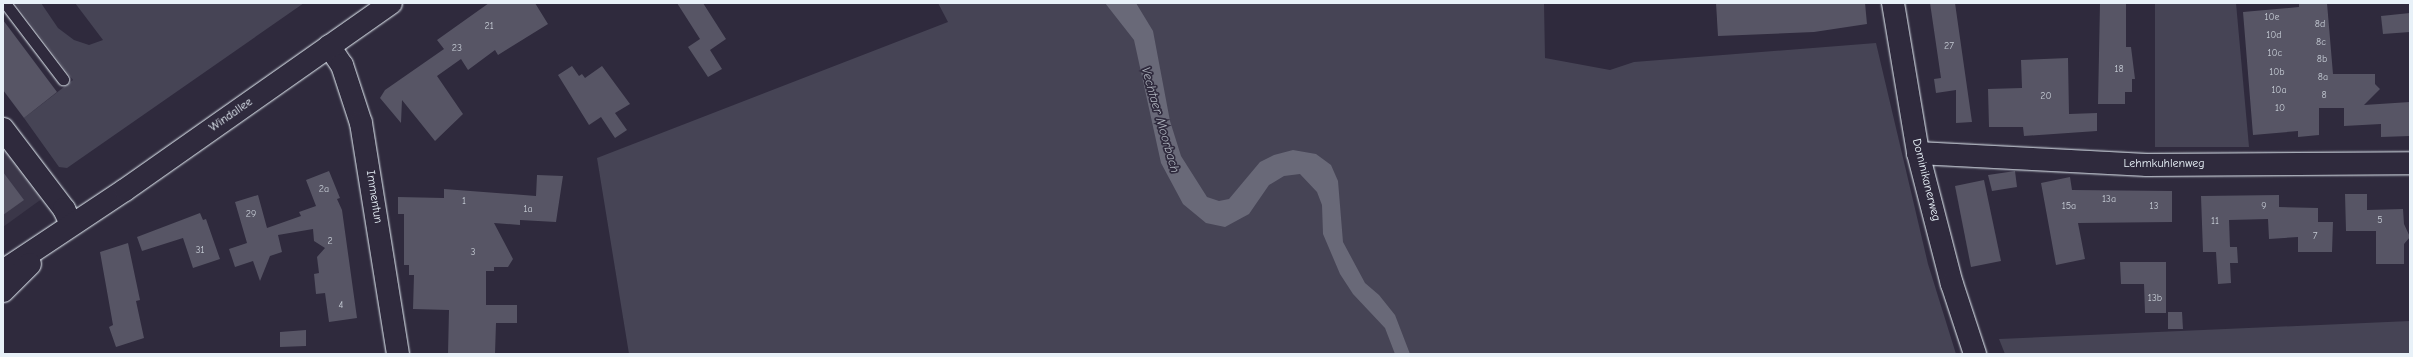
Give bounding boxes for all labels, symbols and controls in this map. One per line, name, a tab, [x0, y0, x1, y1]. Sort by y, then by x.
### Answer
house number: 10e	[2264, 12, 2280, 24]
house number: 8d	[2315, 19, 2325, 31]
house number: 21	[484, 21, 494, 33]
house number: 10d	[2266, 30, 2282, 42]
house number: 8c	[2316, 37, 2326, 49]
house number: 27	[1944, 41, 1954, 53]
house number: 23	[452, 43, 462, 55]
house number: 10c	[2268, 48, 2282, 60]
house number: 8b	[2317, 54, 2327, 66]
house number: 18	[2114, 64, 2124, 76]
water label: Vechtaer Moorbach	[1137, 65, 1183, 175]
house number: 10b	[2269, 67, 2285, 79]
house number: 8a	[2318, 72, 2328, 84]
house number: 10a	[2271, 85, 2287, 97]
house number: 8	[2321, 90, 2327, 102]
house number: 20	[2040, 91, 2052, 103]
street label: Windallee	[207, 95, 255, 135]
house number: 10	[2275, 103, 2285, 115]
street label: Dominikanerweg	[1909, 137, 1943, 223]
street label: Lehmkuhlenweg	[2123, 157, 2205, 171]
street label: Immentun	[363, 170, 385, 224]
house number: 2a	[319, 184, 329, 196]
house number: 13a	[2102, 194, 2116, 206]
house number: 1	[462, 196, 466, 208]
house number: 15a	[2062, 201, 2076, 213]
house number: 13	[2149, 201, 2159, 213]
house number: 9	[2261, 201, 2267, 213]
house number: 1a	[523, 204, 533, 216]
house number: 29	[246, 209, 256, 221]
house number: 5	[2377, 215, 2383, 227]
house number: 11	[2211, 216, 2219, 228]
house number: 7	[2313, 231, 2317, 243]
house number: 2	[327, 236, 333, 248]
house number: 31	[195, 245, 205, 257]
house number: 3	[470, 247, 476, 259]
house number: 13b	[2148, 293, 2162, 305]
house number: 4	[339, 300, 343, 312]

